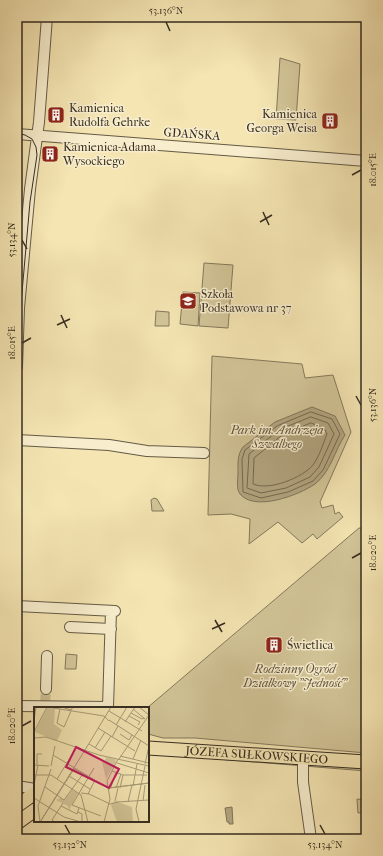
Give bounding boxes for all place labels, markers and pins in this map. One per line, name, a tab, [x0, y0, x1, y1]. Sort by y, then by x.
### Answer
place label: Kamienica Rudolfa Gehrke	[69, 101, 150, 129]
building icon: Kamienica Rudolfa Gehrke	[46, 105, 66, 125]
place label: Kamienica Georga Weisa	[247, 107, 317, 135]
building icon: Kamienica Georga Weisa	[320, 111, 340, 131]
place label: Kamienica Adama Wysockiego	[62, 140, 156, 168]
building icon: Kamienica Adama Wysockiego	[40, 144, 60, 164]
place label: Szkoła Podstawowa nr 37	[201, 287, 292, 315]
school or university icon: Szkoła Podstawowa nr 37	[178, 291, 198, 311]
building icon: Świetlica	[264, 635, 284, 655]
place label: Świetlica	[287, 637, 334, 652]

